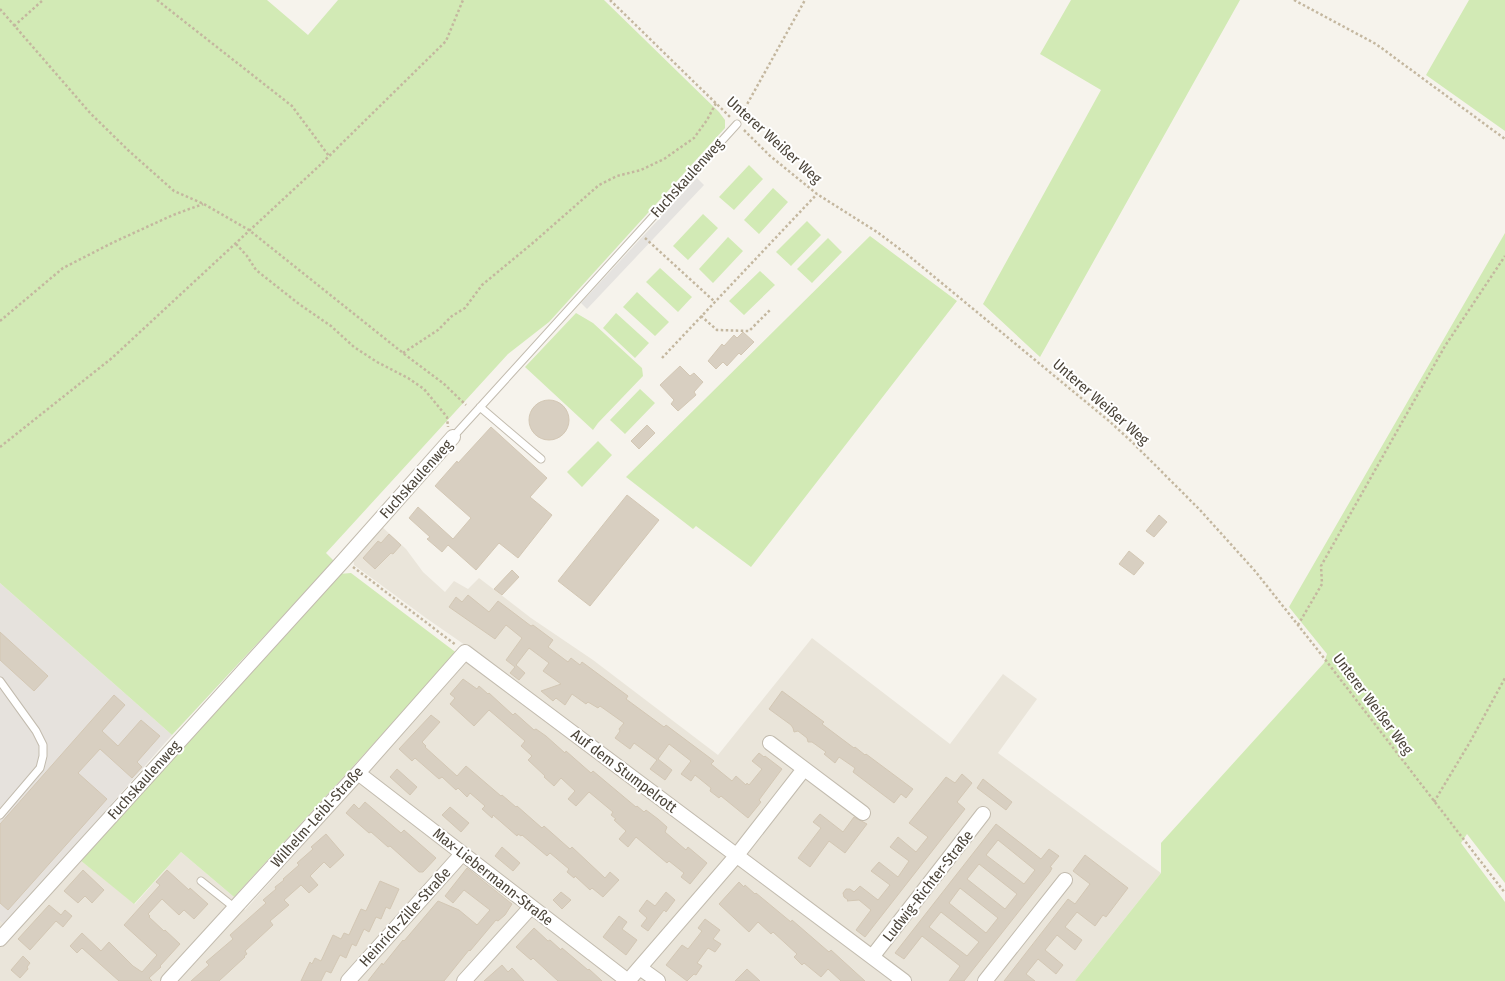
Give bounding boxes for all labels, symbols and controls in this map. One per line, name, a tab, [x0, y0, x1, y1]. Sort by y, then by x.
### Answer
street label: Unterer Weißer Weg	[723, 93, 825, 187]
street label: Fuchskaulenweg	[647, 135, 727, 221]
street label: Unterer Weißer Weg	[1049, 355, 1153, 449]
street label: Fuchskaulenweg	[376, 436, 456, 522]
street label: Unterer Weißer Weg	[1329, 650, 1417, 758]
street label: Auf dem Stumpelrott	[567, 725, 681, 817]
street label: Fuchskaulenweg	[104, 737, 184, 823]
street label: Wilhelm-Leibl-Straße	[267, 763, 367, 871]
street label: Max-Liebermann-Straße	[429, 824, 557, 930]
street label: Ludwig-Richter-Straße	[879, 827, 977, 945]
street label: Heinrich-Zille-Straße	[356, 864, 454, 970]

